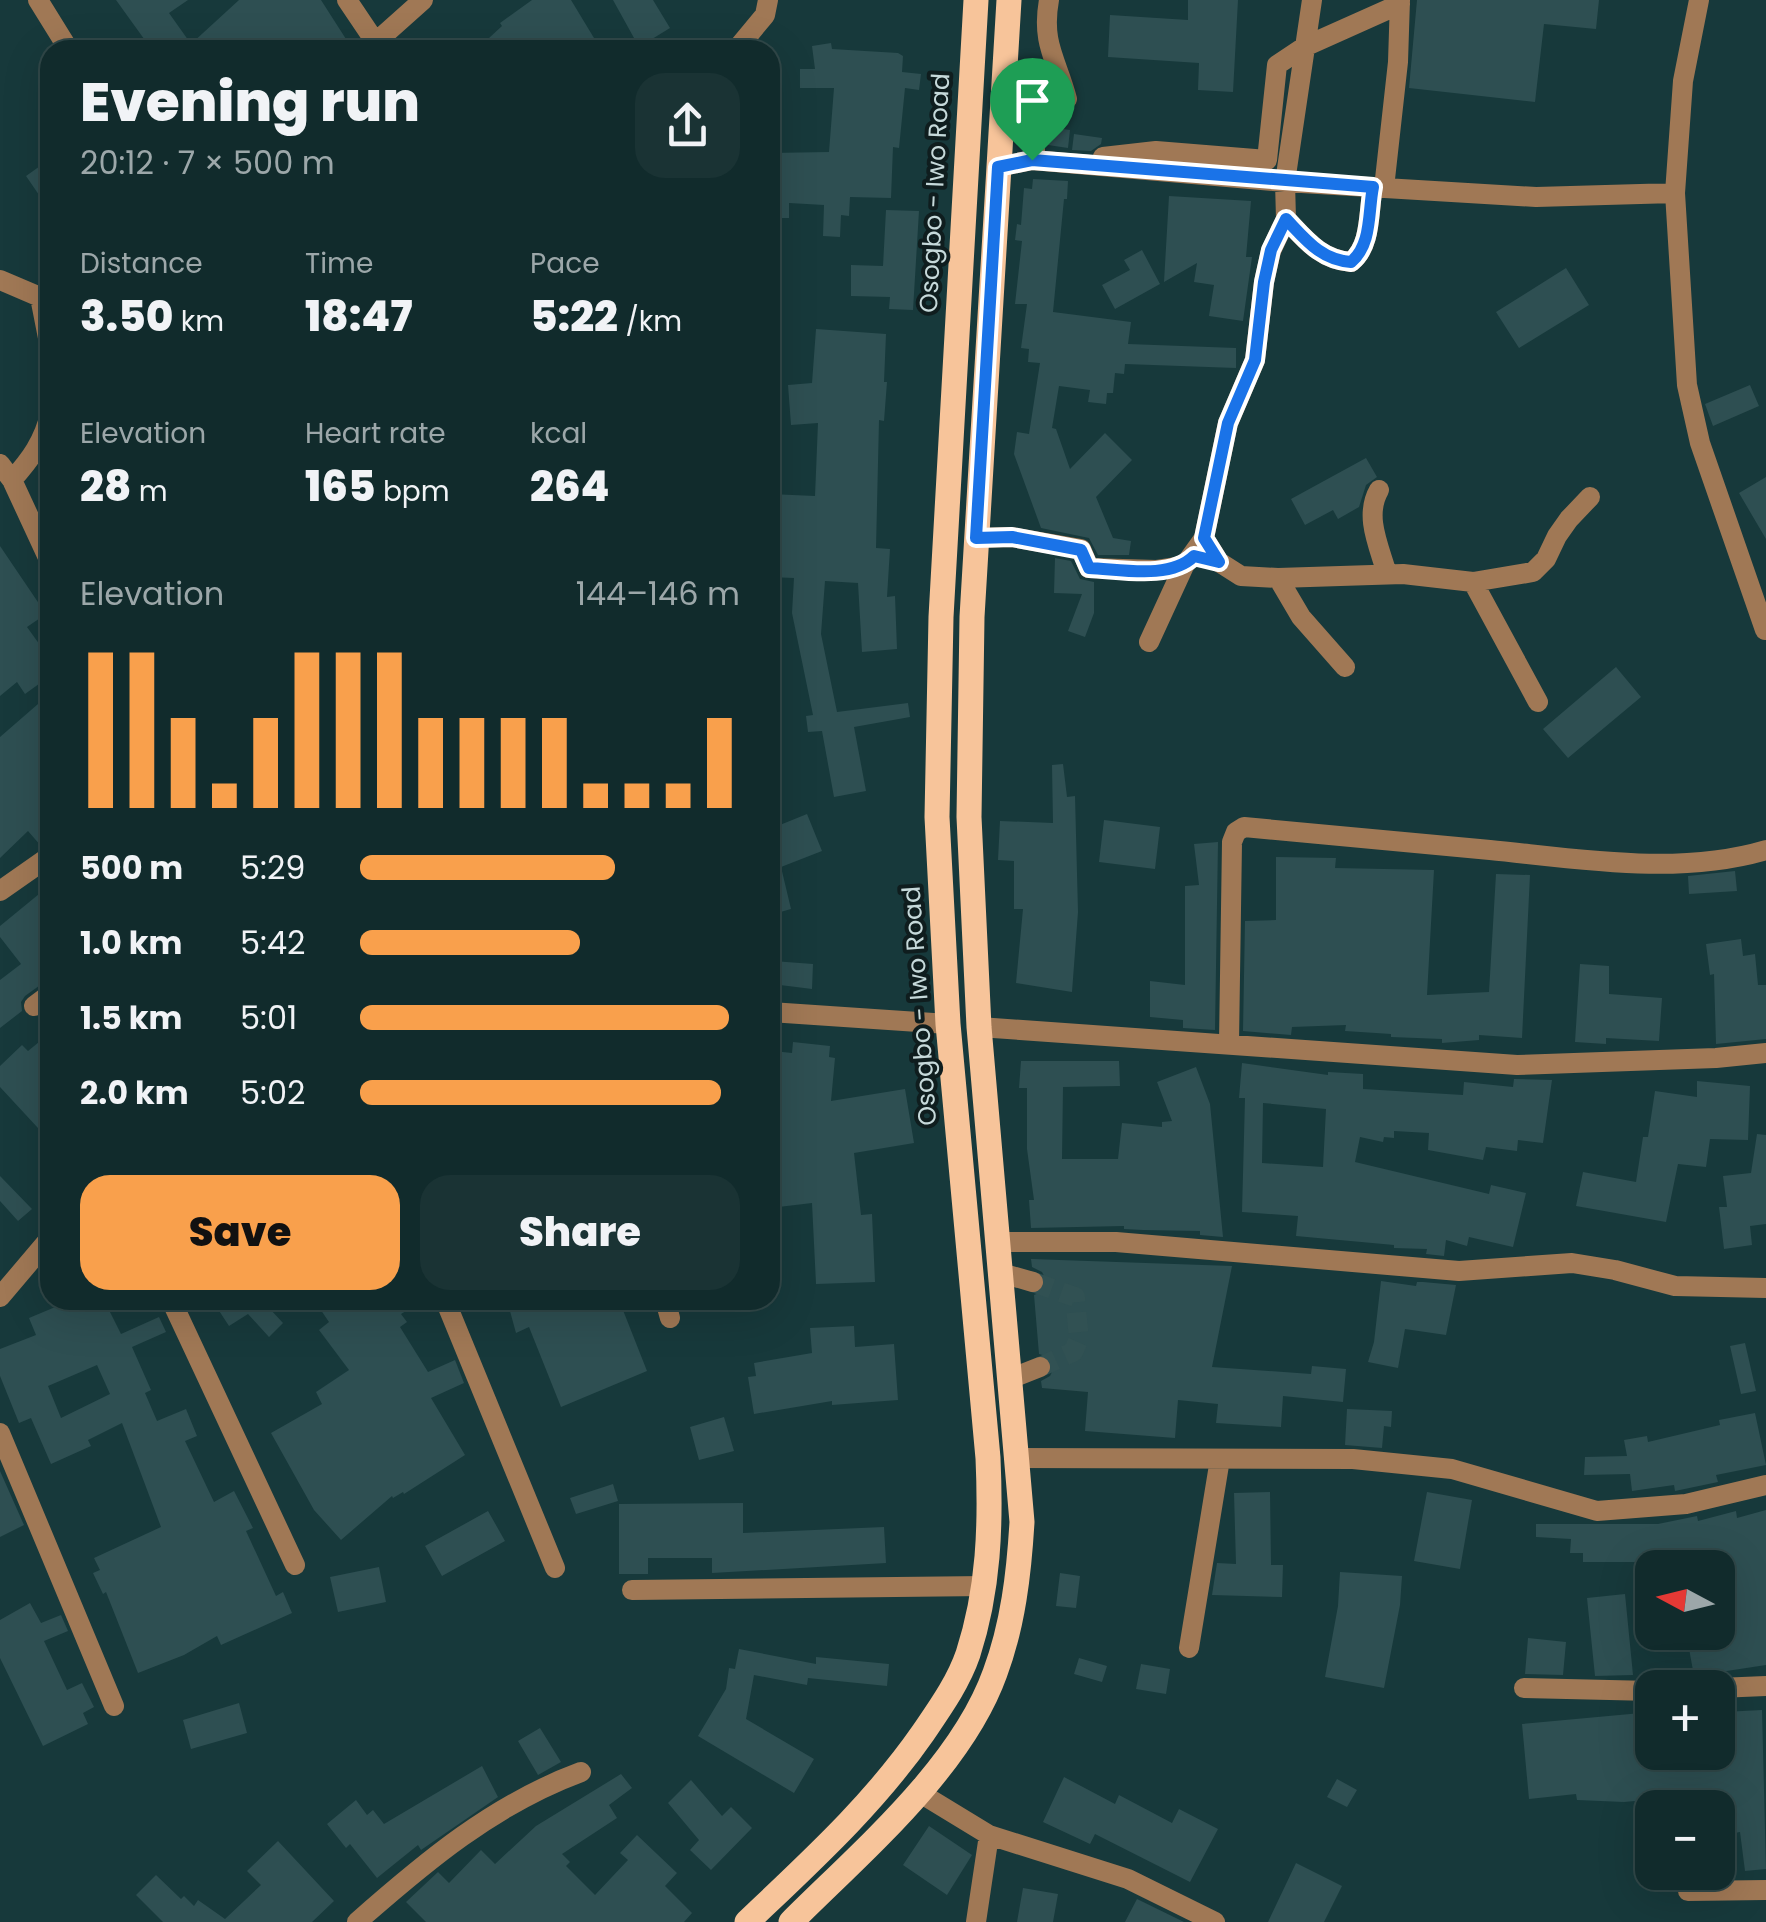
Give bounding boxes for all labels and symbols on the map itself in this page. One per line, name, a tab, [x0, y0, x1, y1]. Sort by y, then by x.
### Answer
pin	[990, 58, 1075, 161]
street label: Osogbo - Iwo Road	[911, 72, 958, 314]
street label: Osogbo - Iwo Road	[894, 885, 945, 1127]
north arrow	[1635, 1550, 1735, 1650]

